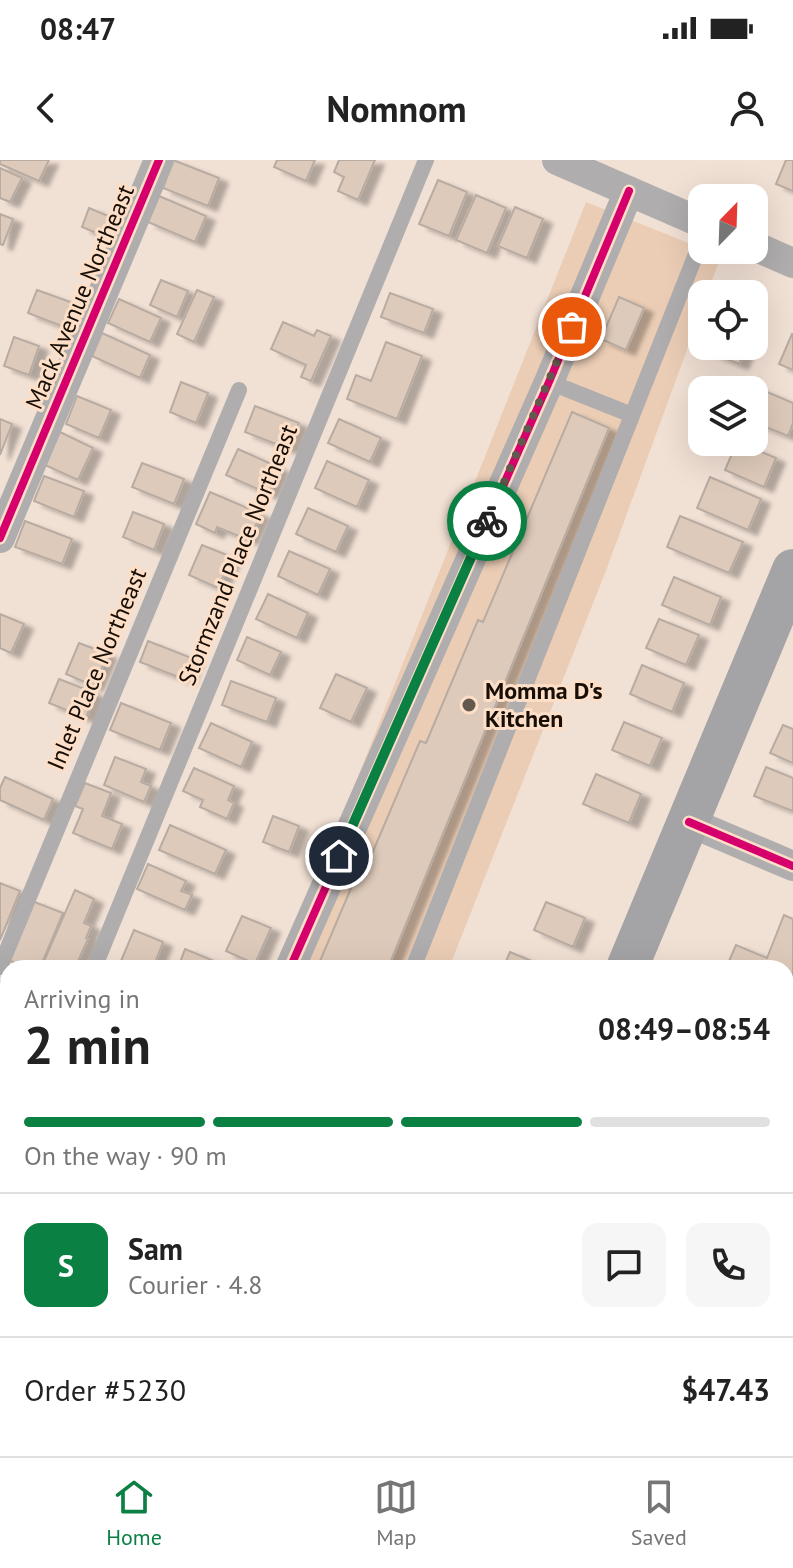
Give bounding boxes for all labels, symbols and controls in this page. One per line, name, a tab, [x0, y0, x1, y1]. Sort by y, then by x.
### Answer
text: 08:47	[40, 9, 116, 48]
text: Nomnom	[327, 85, 466, 132]
icon: back	[24, 86, 68, 130]
icon: person	[725, 86, 769, 130]
street label: Mack Avenue Northeast	[18, 180, 141, 414]
north arrow	[688, 184, 768, 264]
map controls	[688, 184, 768, 456]
button: locate	[688, 280, 768, 360]
pin	[538, 293, 606, 361]
icon: bag	[550, 305, 594, 349]
button: layers	[688, 376, 768, 456]
street label: Stormzand Place Northeast	[171, 420, 304, 690]
courier	[447, 481, 527, 561]
icon: bike	[465, 499, 509, 543]
street label: Inlet Place Northeast	[40, 563, 153, 775]
place label: Momma D's Kitchen	[485, 675, 603, 734]
marker: Momma D's Kitchen	[460, 696, 478, 714]
pin	[305, 822, 373, 890]
icon: home	[317, 834, 361, 878]
text: Arriving in	[24, 982, 140, 1015]
text: 08:49–08:54	[598, 1009, 770, 1048]
text: 2 min	[24, 1011, 151, 1078]
text: On the way · 90 m	[24, 1139, 227, 1172]
button: chat	[582, 1223, 666, 1307]
button: phone	[686, 1223, 770, 1307]
text: Sam	[128, 1229, 183, 1268]
text: S	[58, 1246, 74, 1285]
text: Courier · 4.8	[128, 1268, 262, 1301]
text: Order #5230	[24, 1370, 186, 1409]
text: $47.43	[681, 1370, 770, 1409]
tab: Home	[106, 1475, 162, 1551]
tab: Map	[374, 1475, 418, 1551]
tab: Saved	[631, 1475, 687, 1551]

